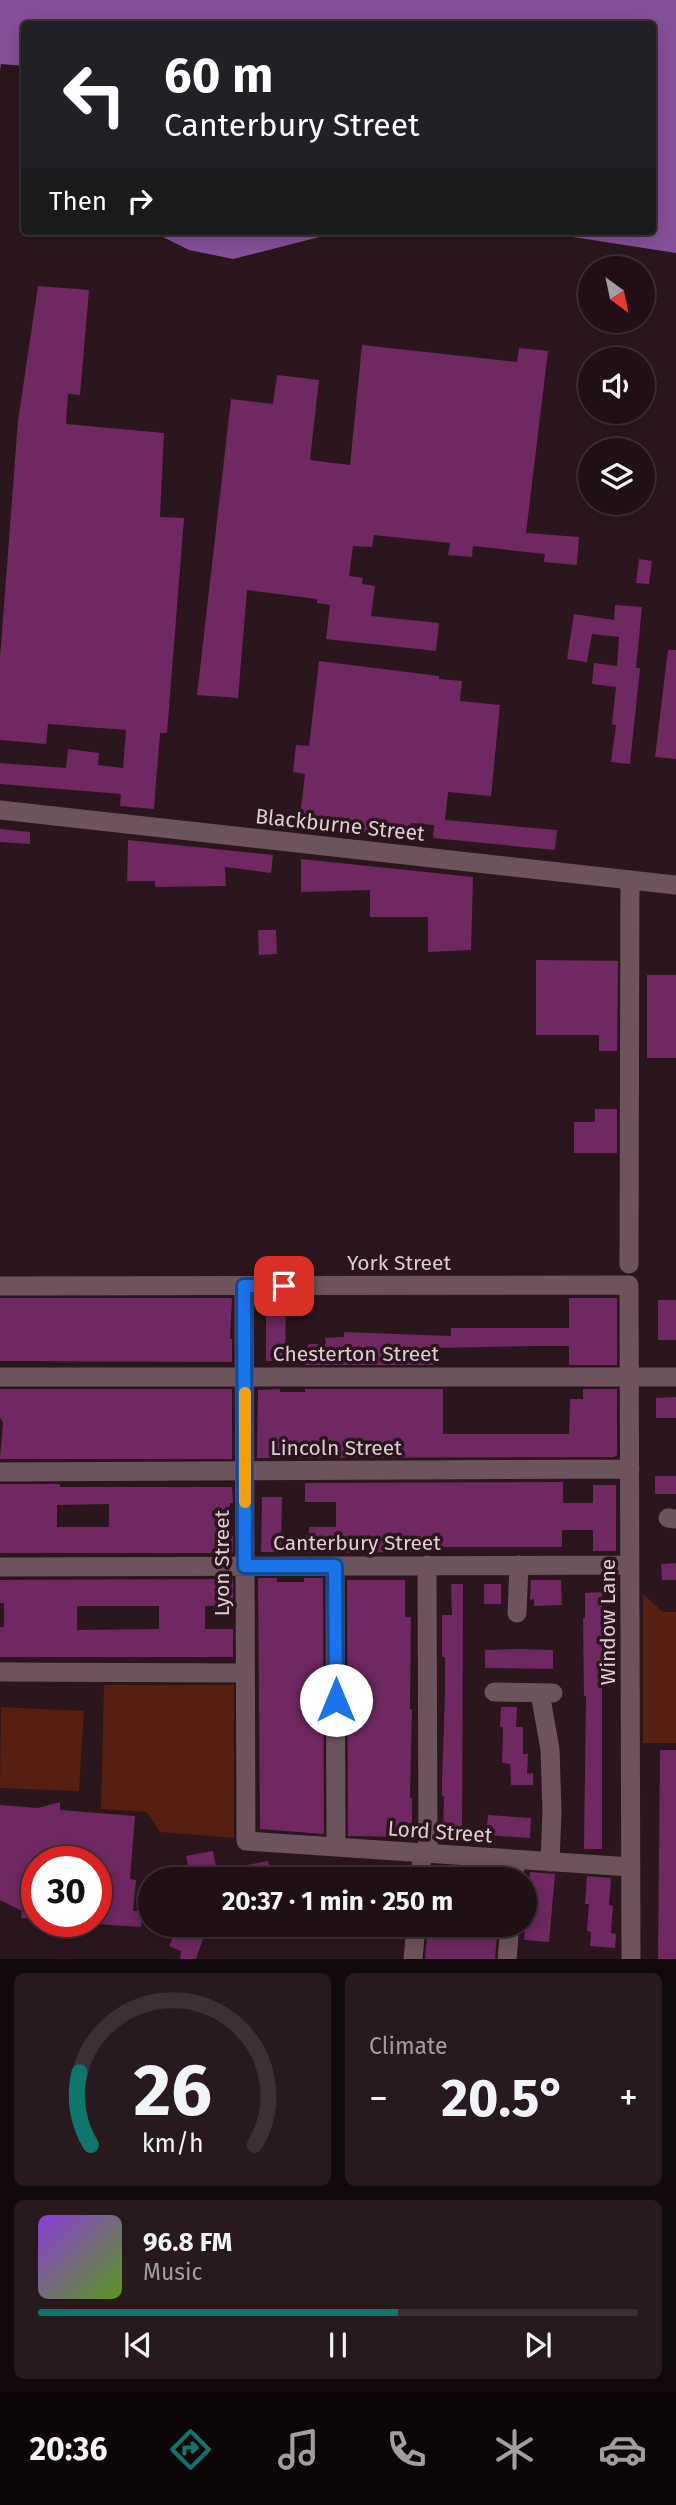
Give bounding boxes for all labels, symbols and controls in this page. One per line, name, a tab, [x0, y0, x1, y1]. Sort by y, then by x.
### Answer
text: 60 m	[164, 46, 273, 105]
icon: left	[49, 49, 140, 140]
text: Canterbury Street	[164, 106, 420, 144]
icon: right	[121, 182, 159, 220]
text: Then	[49, 186, 107, 217]
north arrow	[578, 256, 654, 332]
map controls	[578, 256, 655, 515]
button: sound	[578, 347, 655, 424]
button: layers	[578, 438, 655, 515]
street label: Blackburne Street	[254, 803, 426, 847]
street label: York Street	[347, 1250, 451, 1276]
pin	[254, 1256, 314, 1316]
icon: arrive	[265, 1267, 303, 1305]
street label: Chesterton Street	[273, 1341, 440, 1367]
street label: Lincoln Street	[270, 1435, 402, 1461]
street label: Lyon Street	[209, 1509, 235, 1616]
street label: Canterbury Street	[273, 1530, 441, 1556]
street label: Window Lane	[595, 1559, 621, 1685]
position arrow	[299, 1663, 373, 1737]
street label: Lord Street	[387, 1815, 494, 1849]
speed limit sign: 30	[21, 1846, 112, 1937]
text: 20:37 · 1 min · 250 m	[222, 1886, 453, 1917]
text: Climate	[369, 2032, 448, 2060]
text: 26	[133, 2048, 212, 2135]
text: 20.5°	[441, 2067, 566, 2130]
text: −	[369, 2075, 388, 2121]
text: +	[619, 2075, 638, 2121]
text: km/h	[142, 2129, 203, 2159]
text: 96.8 FM	[143, 2227, 232, 2258]
text: Music	[143, 2258, 203, 2286]
icon: previous	[119, 2326, 157, 2364]
icon: pause	[319, 2326, 357, 2364]
icon: next	[519, 2326, 557, 2364]
icon: directions	[166, 2425, 215, 2474]
icon: music	[274, 2425, 323, 2474]
icon: phone	[382, 2425, 431, 2474]
icon: climate	[490, 2425, 539, 2474]
icon: car	[598, 2425, 647, 2474]
text: 20:36	[29, 2430, 108, 2468]

